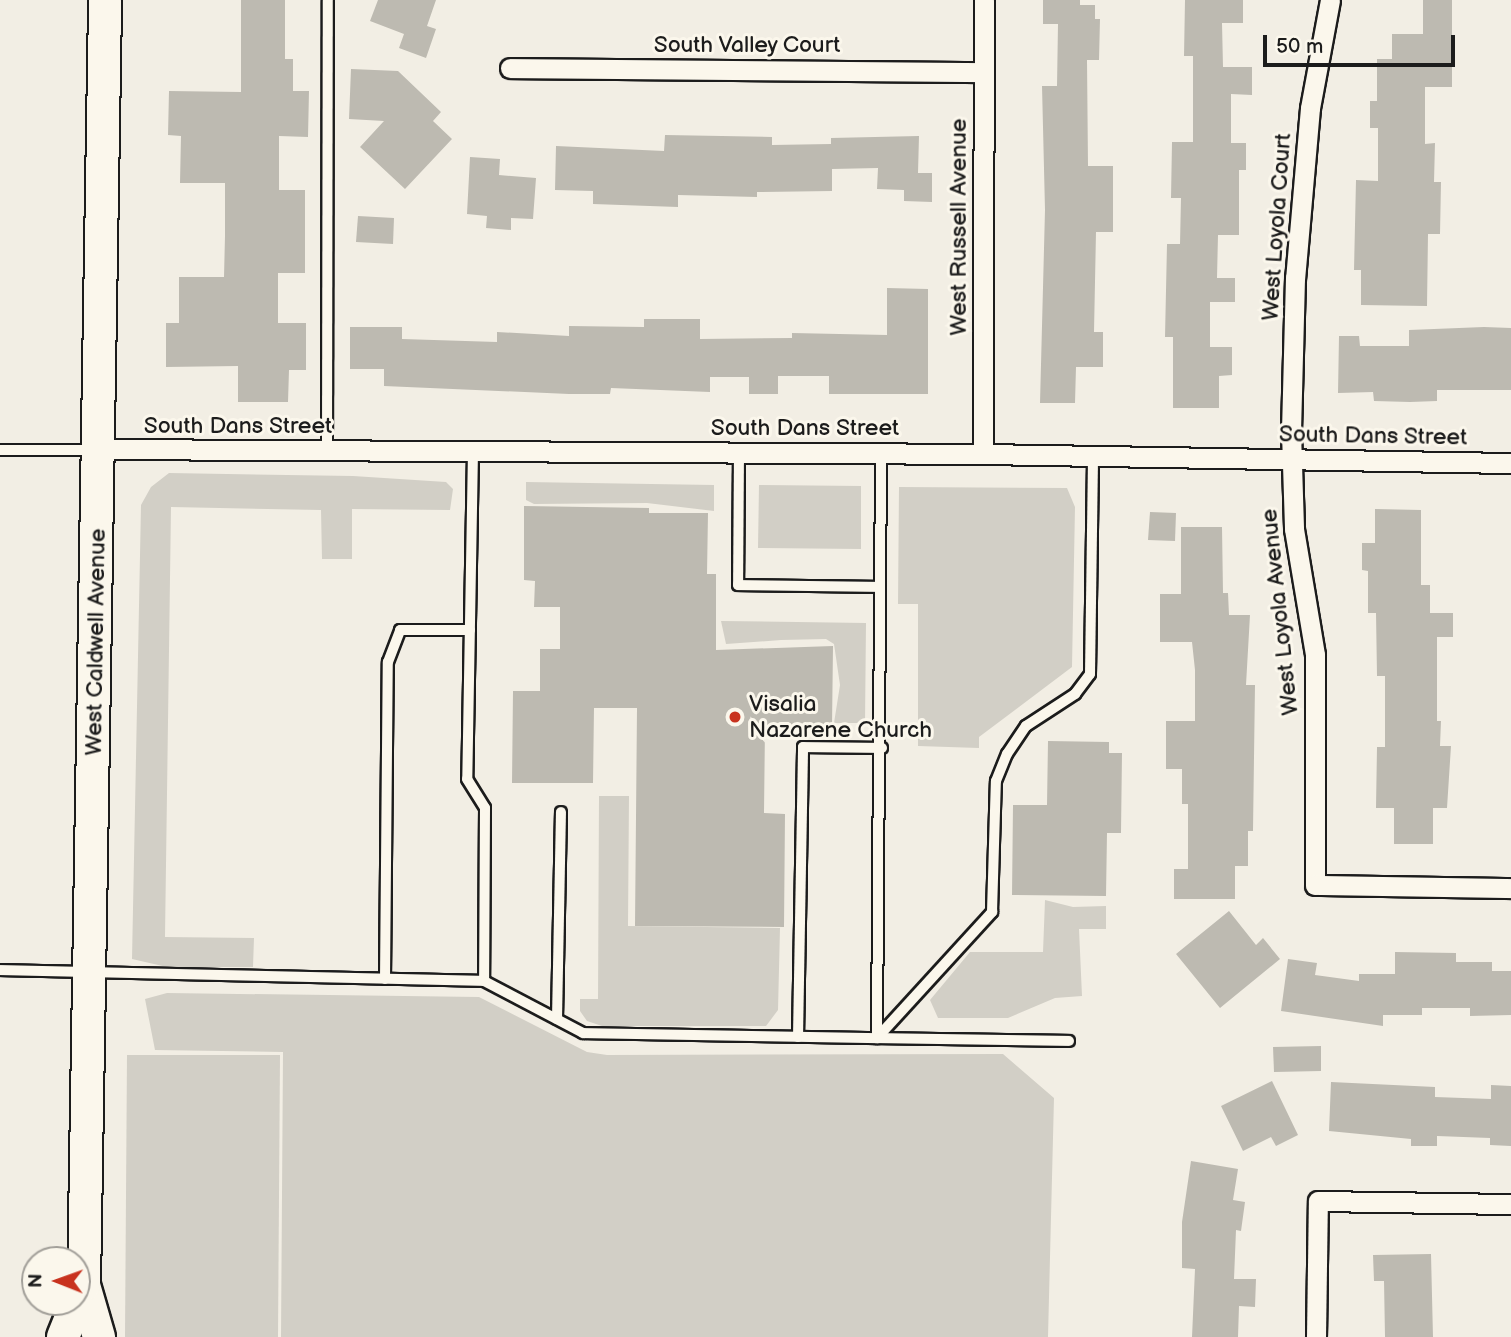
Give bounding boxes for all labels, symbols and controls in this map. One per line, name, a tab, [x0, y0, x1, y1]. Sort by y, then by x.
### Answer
scale bar	[1266, 21, 1458, 65]
street label: South Valley Court	[653, 31, 841, 59]
text: 50 m	[1276, 34, 1323, 59]
street label: West Russell Avenue	[945, 118, 973, 336]
street label: West Loyola Court	[1257, 132, 1297, 322]
street label: South Dans Street	[144, 412, 332, 440]
street label: South Dans Street	[711, 414, 899, 442]
street label: South Dans Street	[1278, 421, 1468, 451]
street label: West Loyola Avenue	[1255, 507, 1305, 717]
street label: West Caldwell Avenue	[80, 528, 112, 756]
place label: Visalia Nazarene Church	[749, 690, 932, 744]
marker: Visalia Nazarene Church	[727, 709, 743, 725]
north arrow	[21, 1246, 91, 1316]
text: N	[25, 1273, 48, 1288]

